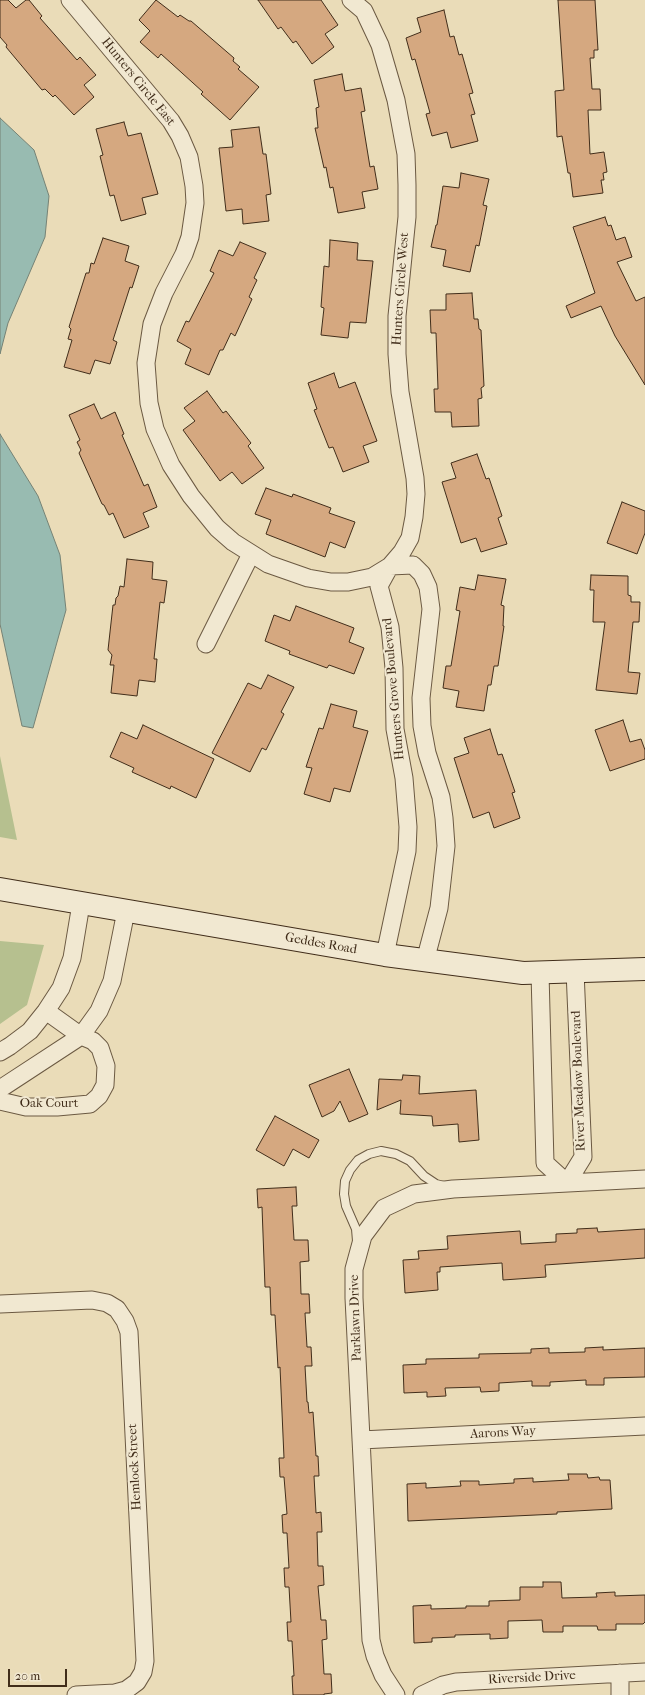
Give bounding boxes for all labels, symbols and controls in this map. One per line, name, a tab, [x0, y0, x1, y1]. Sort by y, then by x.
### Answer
street label: Hunters Circle East	[98, 35, 178, 129]
street label: Hunters Circle West	[389, 232, 413, 346]
street label: Hunters Grove Boulevard	[380, 617, 408, 761]
street label: Geddes Road	[284, 930, 358, 958]
street label: River Meadow Boulevard	[569, 1010, 589, 1152]
street label: Oak Court	[20, 1096, 78, 1112]
street label: Parklawn Drive	[347, 1274, 365, 1362]
street label: Hemlock Street	[125, 1423, 145, 1511]
street label: Aarons Way	[470, 1423, 536, 1443]
scale bar	[10, 1661, 69, 1687]
street label: Riverside Drive	[488, 1668, 576, 1688]
text: 20 m	[15, 1669, 40, 1683]

